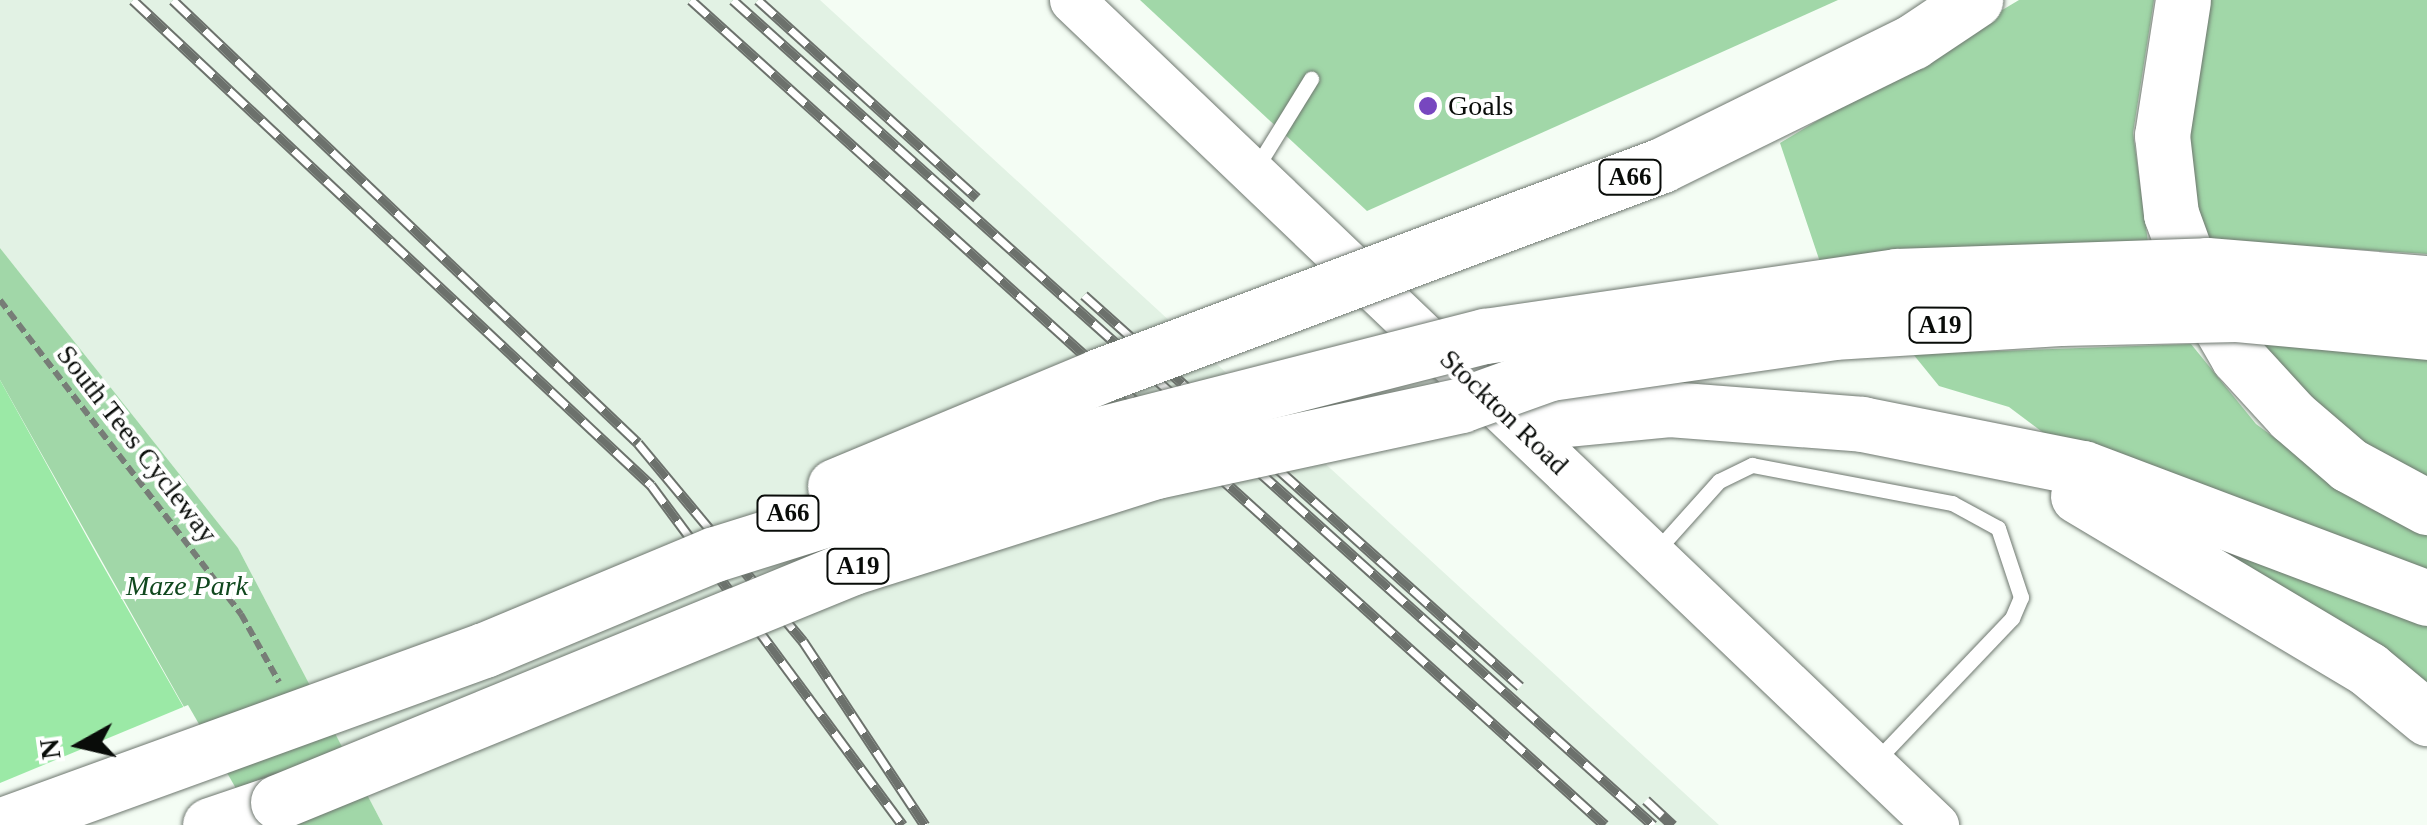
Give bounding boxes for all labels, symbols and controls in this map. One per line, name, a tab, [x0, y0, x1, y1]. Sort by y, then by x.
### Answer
place label: Goals	[1448, 89, 1513, 123]
marker: Goals	[1417, 95, 1439, 117]
road number: A66	[1598, 157, 1662, 197]
road number: A19	[1908, 305, 1972, 345]
street label: South Tees Cycleway	[49, 338, 225, 550]
street label: Stockton Road	[1433, 342, 1575, 482]
road number: A66	[756, 493, 820, 533]
road number: A19	[826, 546, 890, 586]
park label: Maze Park	[126, 569, 248, 603]
north arrow	[30, 695, 130, 795]
text: N	[33, 737, 67, 761]

